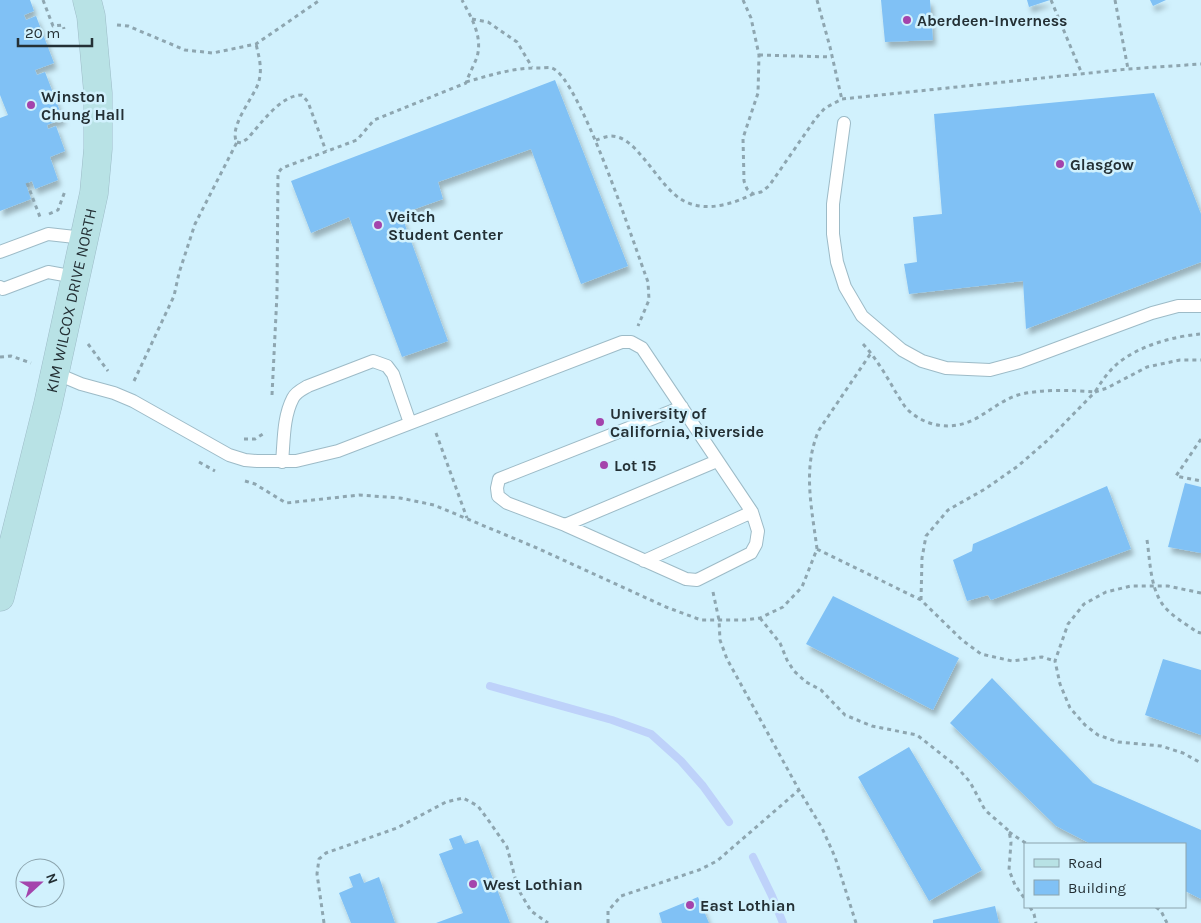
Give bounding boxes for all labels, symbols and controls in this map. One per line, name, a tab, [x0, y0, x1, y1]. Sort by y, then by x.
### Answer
place label: Aberdeen-Inverness	[917, 11, 1068, 30]
marker: Aberdeen-Inverness	[901, 14, 913, 26]
scale bar	[18, 15, 91, 47]
text: 20 m	[25, 24, 60, 42]
place label: Winston Chung Hall	[41, 87, 125, 124]
marker: Winston Chung Hall	[25, 99, 37, 111]
place label: Glasgow	[1070, 155, 1134, 174]
marker: Glasgow	[1054, 158, 1066, 170]
street label: KIM WILCOX DRIVE NORTH	[41, 206, 100, 394]
place label: Veitch Student Center	[388, 207, 504, 244]
marker: Veitch Student Center	[372, 219, 384, 231]
place label: University of California, Riverside	[610, 404, 764, 441]
marker: University of California, Riverside	[594, 416, 606, 428]
place label: Lot 15	[614, 456, 656, 475]
marker: Lot 15	[598, 459, 610, 471]
legend	[1024, 843, 1186, 908]
text: Road	[1068, 854, 1103, 872]
north arrow	[15, 858, 65, 908]
text: N	[42, 871, 61, 886]
place label: West Lothian	[483, 875, 583, 894]
marker: West Lothian	[467, 878, 479, 890]
text: Building	[1068, 879, 1126, 897]
place label: East Lothian	[700, 896, 795, 915]
marker: East Lothian	[684, 899, 696, 911]

